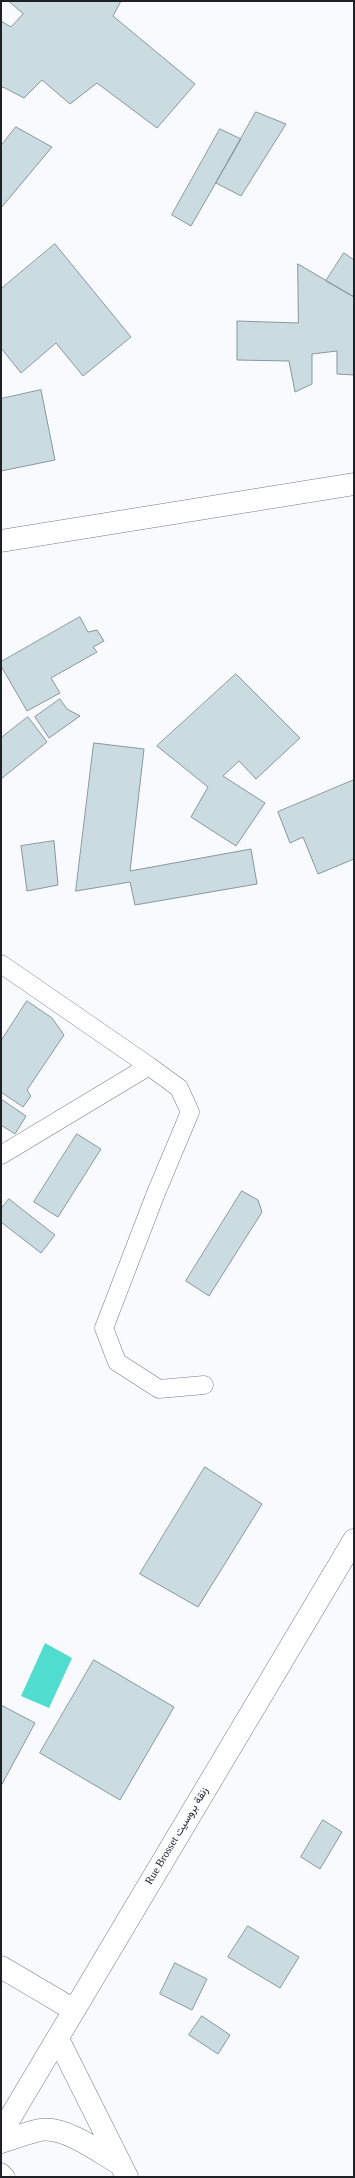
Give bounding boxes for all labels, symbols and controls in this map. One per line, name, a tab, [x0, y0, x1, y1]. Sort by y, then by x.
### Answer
street label: Rue Brosset زنقة بروسيت	[143, 1785, 211, 1887]

